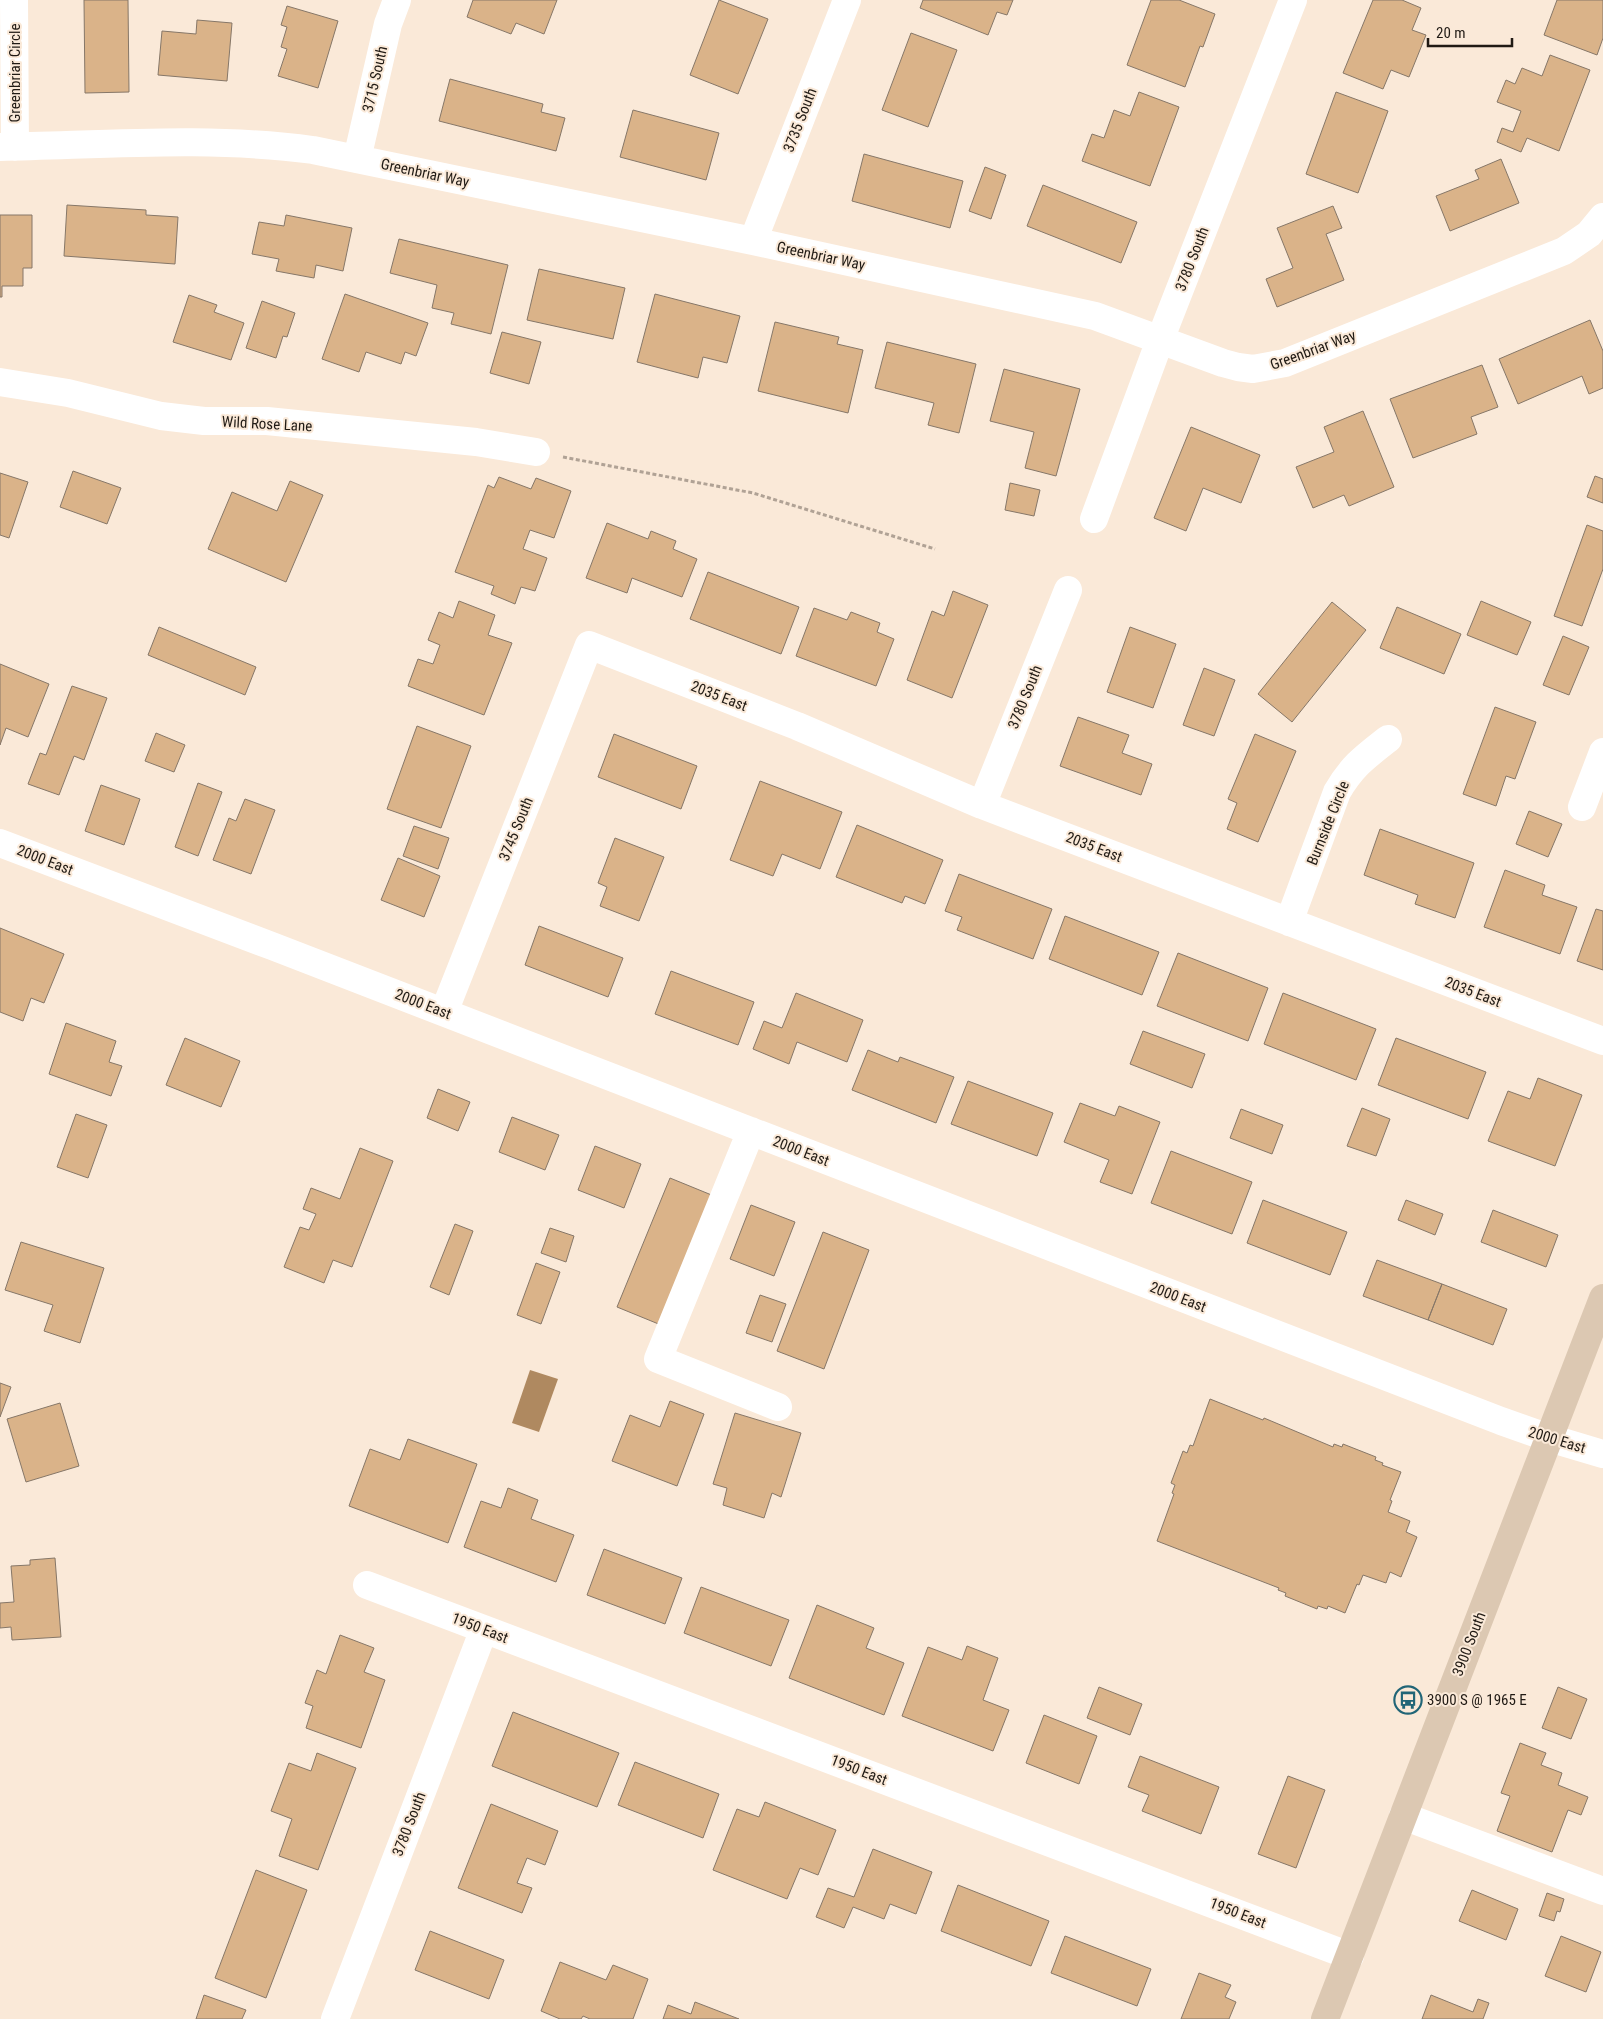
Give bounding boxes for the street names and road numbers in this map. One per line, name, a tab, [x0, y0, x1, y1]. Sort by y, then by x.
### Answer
street label: Greenbriar Circle	[6, 23, 24, 123]
street label: 3715 South	[359, 44, 391, 114]
street label: 3735 South	[780, 85, 820, 155]
street label: Greenbriar Way	[379, 155, 471, 191]
street label: 3780 South	[1172, 224, 1212, 294]
street label: Greenbriar Way	[775, 238, 867, 274]
street label: Greenbriar Way	[1268, 326, 1358, 374]
street label: Wild Rose Lane	[221, 413, 313, 435]
street label: 3780 South	[1004, 662, 1046, 732]
street label: 2035 East	[688, 677, 750, 715]
street label: Burnside Circle	[1303, 778, 1353, 868]
street label: 3745 South	[495, 794, 537, 864]
street label: 2035 East	[1063, 828, 1125, 866]
street label: 2000 East	[14, 841, 76, 879]
street label: 2035 East	[1442, 973, 1504, 1011]
street label: 2000 East	[392, 985, 454, 1023]
street label: 2000 East	[770, 1132, 832, 1170]
street label: 2000 East	[1147, 1278, 1209, 1316]
street label: 2000 East	[1526, 1423, 1588, 1457]
street label: 1950 East	[449, 1609, 511, 1647]
street label: 3900 South	[1449, 1609, 1489, 1679]
street label: 1950 East	[828, 1751, 890, 1789]
street label: 3780 South	[389, 1789, 429, 1859]
street label: 1950 East	[1207, 1894, 1269, 1932]

